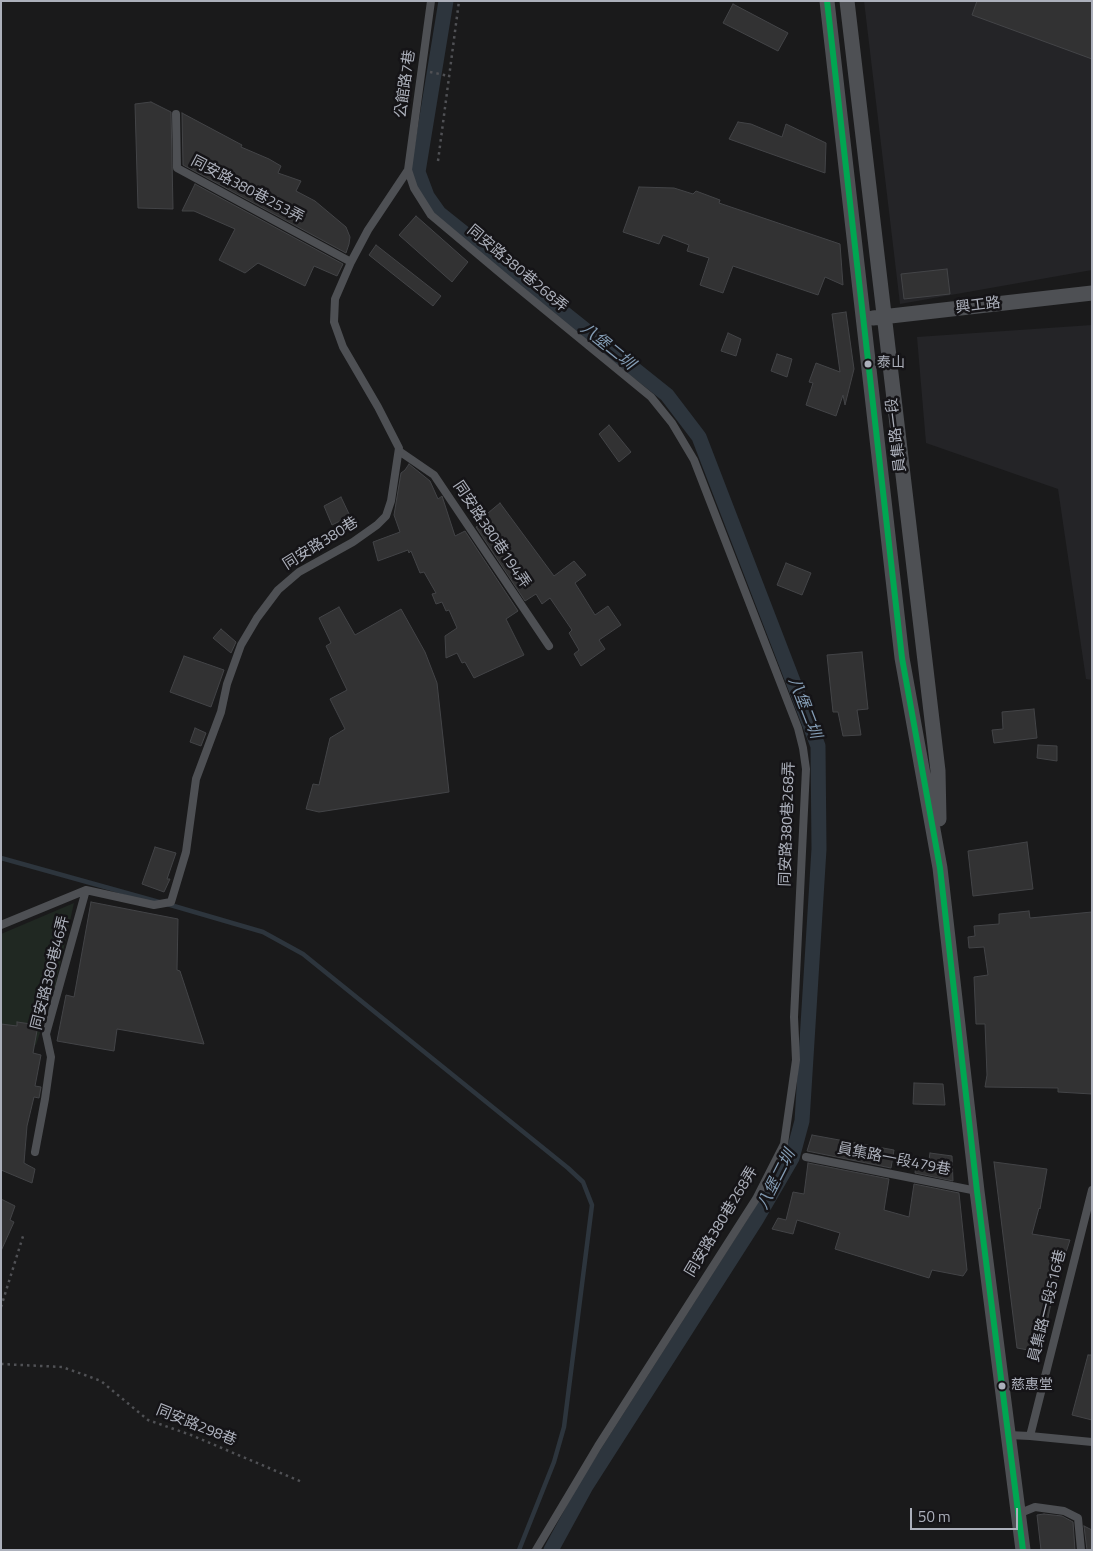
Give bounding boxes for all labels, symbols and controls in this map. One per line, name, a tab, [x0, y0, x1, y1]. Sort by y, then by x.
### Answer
street label: 公館路7巷	[392, 49, 420, 119]
street label: 同安路380巷253弄	[187, 153, 307, 227]
street label: 同安路380巷268弄	[463, 222, 571, 316]
street label: 興工路	[955, 294, 1001, 318]
water label: 八堡二圳	[576, 319, 638, 375]
place label: 泰山	[877, 356, 905, 372]
marker: 泰山	[863, 359, 873, 369]
street label: 員集路一段	[883, 397, 911, 473]
street label: 同安路380巷194弄	[448, 478, 534, 592]
street label: 同安路380巷	[280, 514, 362, 574]
water label: 八堡二圳	[784, 675, 824, 741]
street label: 同安路380巷268弄	[777, 761, 799, 887]
street label: 同安路380巷46弄	[28, 914, 74, 1032]
street label: 員集路一段479巷	[836, 1140, 952, 1180]
water label: 八堡二圳	[754, 1147, 800, 1213]
street label: 同安路380巷268弄	[682, 1164, 762, 1280]
street label: 員集路一段516巷	[1025, 1248, 1071, 1364]
place label: 慈惠堂	[1011, 1378, 1053, 1394]
marker: 慈惠堂	[997, 1381, 1007, 1391]
street label: 同安路298巷	[153, 1402, 239, 1450]
scale bar	[913, 1498, 1020, 1530]
text: 50 m	[918, 1505, 951, 1528]

